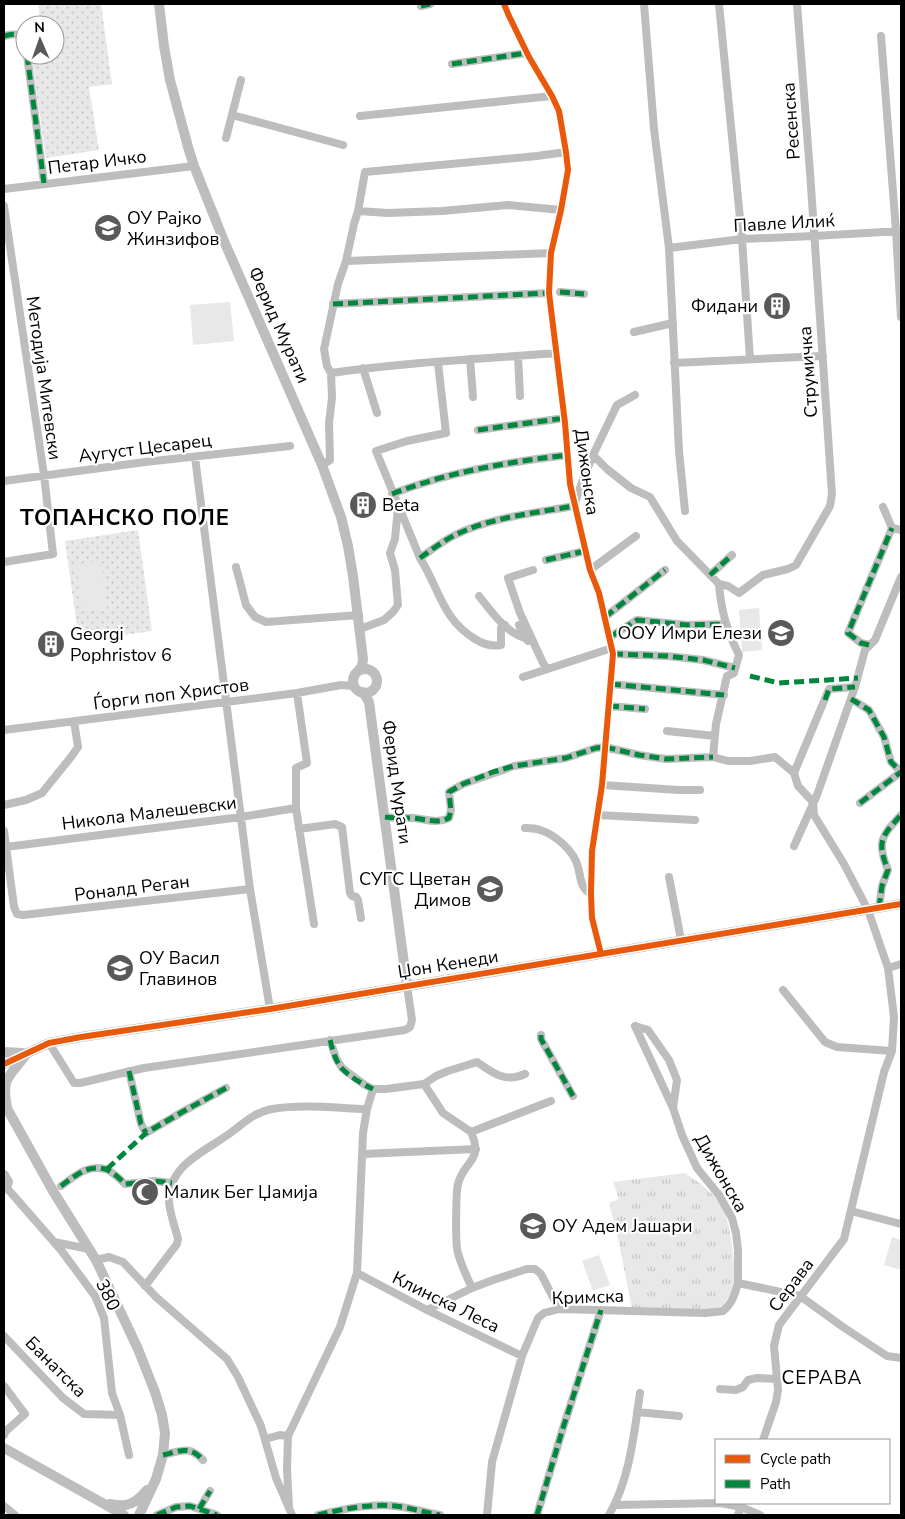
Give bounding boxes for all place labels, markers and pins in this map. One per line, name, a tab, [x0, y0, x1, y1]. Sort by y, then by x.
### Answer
place label: ОУ Рајко Жинзифов	[127, 206, 219, 251]
school or university icon: ОУ Рајко Жинзифов	[93, 213, 123, 243]
building icon: Фидани	[762, 291, 792, 321]
place label: Фидани	[691, 294, 758, 318]
building icon: Beta	[348, 490, 378, 520]
place label: Beta	[382, 493, 420, 517]
school or university icon: ООУ Имри Елези	[766, 618, 796, 648]
place label: ООУ Имри Елези	[618, 621, 762, 645]
place label: Georgi Pophristov 6	[70, 622, 172, 667]
building icon: Georgi Pophristov 6	[36, 629, 66, 659]
place label: СУГС Цветан Димов	[359, 867, 471, 912]
school or university icon: СУГС Цветан Димов	[475, 874, 505, 904]
place label: ОУ Васил Главинов	[139, 946, 220, 991]
school or university icon: ОУ Васил Главинов	[105, 953, 135, 983]
mosque icon: Малик Бег Џамија	[130, 1177, 160, 1207]
place label: Малик Бег Џамија	[164, 1180, 318, 1204]
school or university icon: ОУ Адем Јашари	[518, 1211, 548, 1241]
place label: ОУ Адем Јашари	[552, 1214, 692, 1238]

